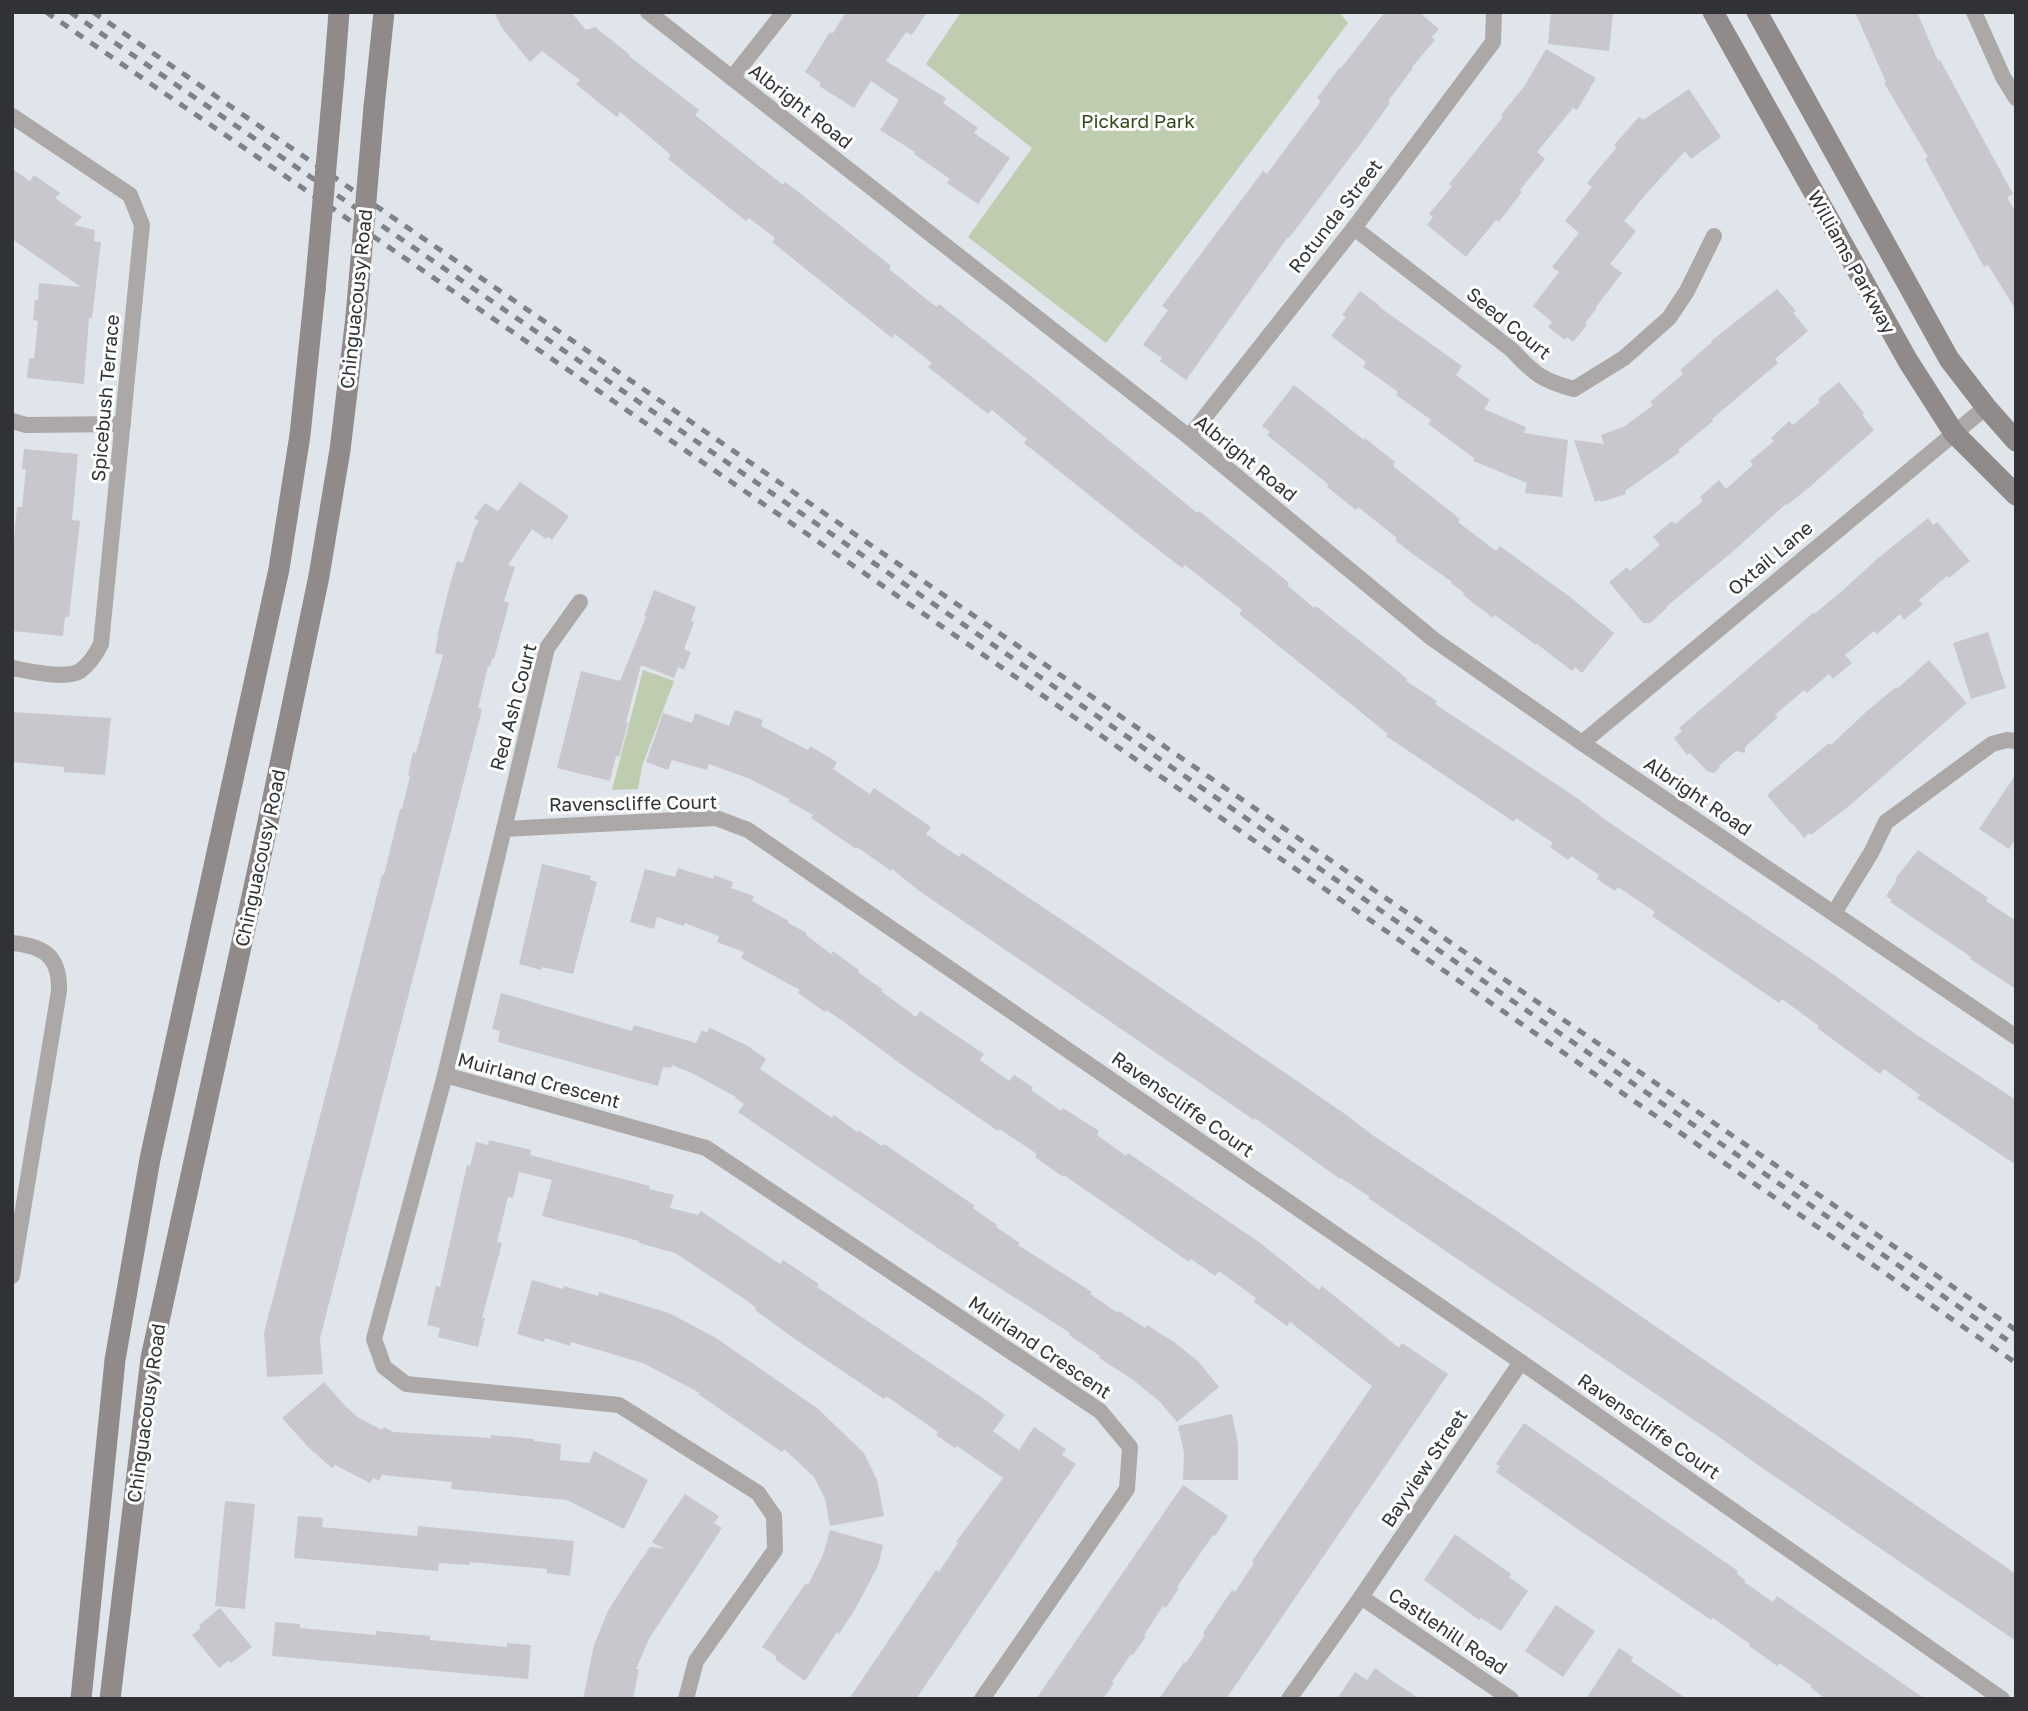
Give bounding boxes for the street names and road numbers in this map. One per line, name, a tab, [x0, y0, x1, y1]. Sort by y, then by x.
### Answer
street label: Albright Road	[745, 58, 858, 153]
street label: Rotunda Street	[1283, 154, 1386, 277]
street label: Williams Parkway	[1804, 186, 1902, 338]
street label: Chinguacousy Road	[335, 208, 376, 390]
street label: Seed Court	[1463, 282, 1556, 364]
street label: Spicebush Terrace	[86, 313, 123, 483]
street label: Albright Road	[1191, 409, 1302, 506]
street label: Oxtail Lane	[1723, 516, 1817, 600]
street label: Red Ash Court	[485, 641, 541, 773]
street label: Albright Road	[1640, 751, 1756, 840]
street label: Chinguacousy Road	[229, 767, 290, 949]
street label: Ravenscliffe Court	[549, 790, 717, 815]
street label: Ravenscliffe Court	[1108, 1046, 1259, 1161]
street label: Muirland Crescent	[456, 1047, 623, 1112]
street label: Muirland Crescent	[965, 1290, 1116, 1403]
street label: Chinguacousy Road	[122, 1322, 169, 1504]
street label: Ravenscliffe Court	[1574, 1368, 1725, 1483]
street label: Bayview Street	[1376, 1404, 1471, 1531]
street label: Castlehill Road	[1384, 1582, 1512, 1679]

